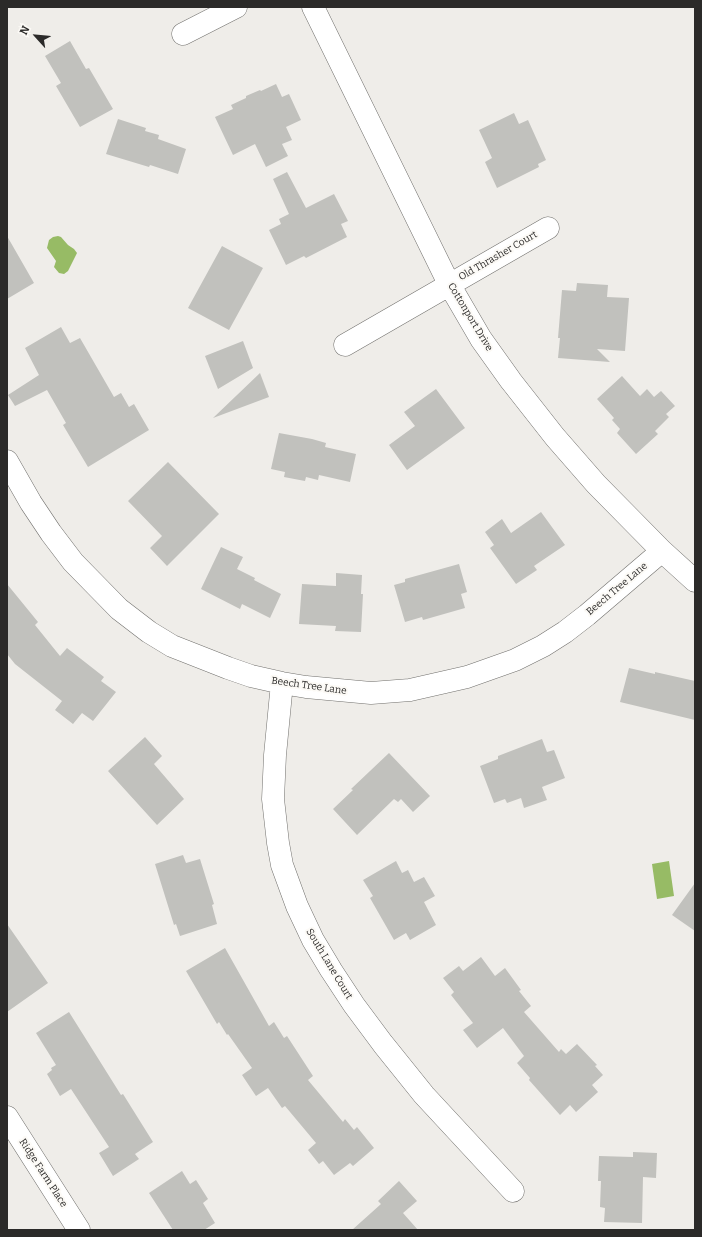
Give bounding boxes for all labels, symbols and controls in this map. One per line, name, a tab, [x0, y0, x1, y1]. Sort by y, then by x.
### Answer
north arrow	[16, 16, 56, 56]
text: N	[17, 24, 33, 37]
street label: Old Thrasher Court	[457, 229, 539, 283]
street label: Cottonport Drive	[445, 281, 495, 353]
street label: Beech Tree Lane	[584, 560, 650, 618]
street label: Beech Tree Lane	[271, 675, 347, 697]
street label: South Lane Court	[303, 926, 355, 1002]
street label: Ridge Farm Place	[16, 1136, 70, 1210]

